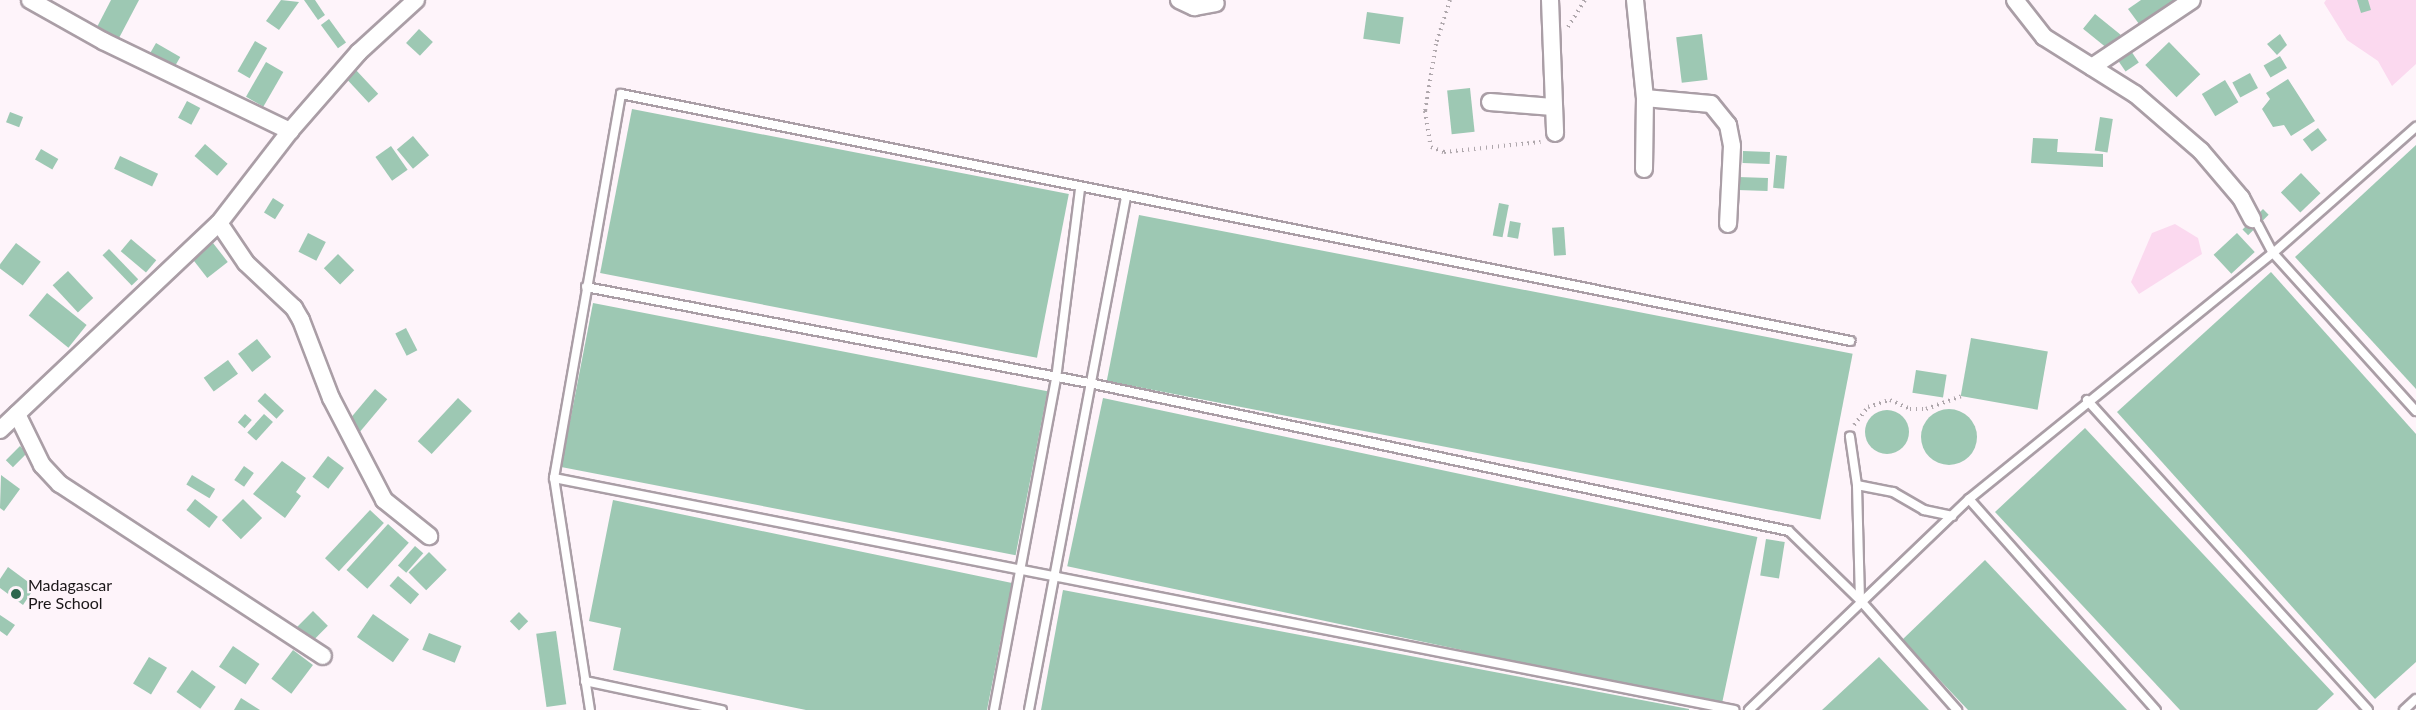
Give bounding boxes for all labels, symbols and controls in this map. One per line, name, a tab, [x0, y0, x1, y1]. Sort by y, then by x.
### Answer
place label: Madagascar Pre School	[28, 575, 112, 613]
marker: Madagascar Pre School	[9, 587, 23, 601]

